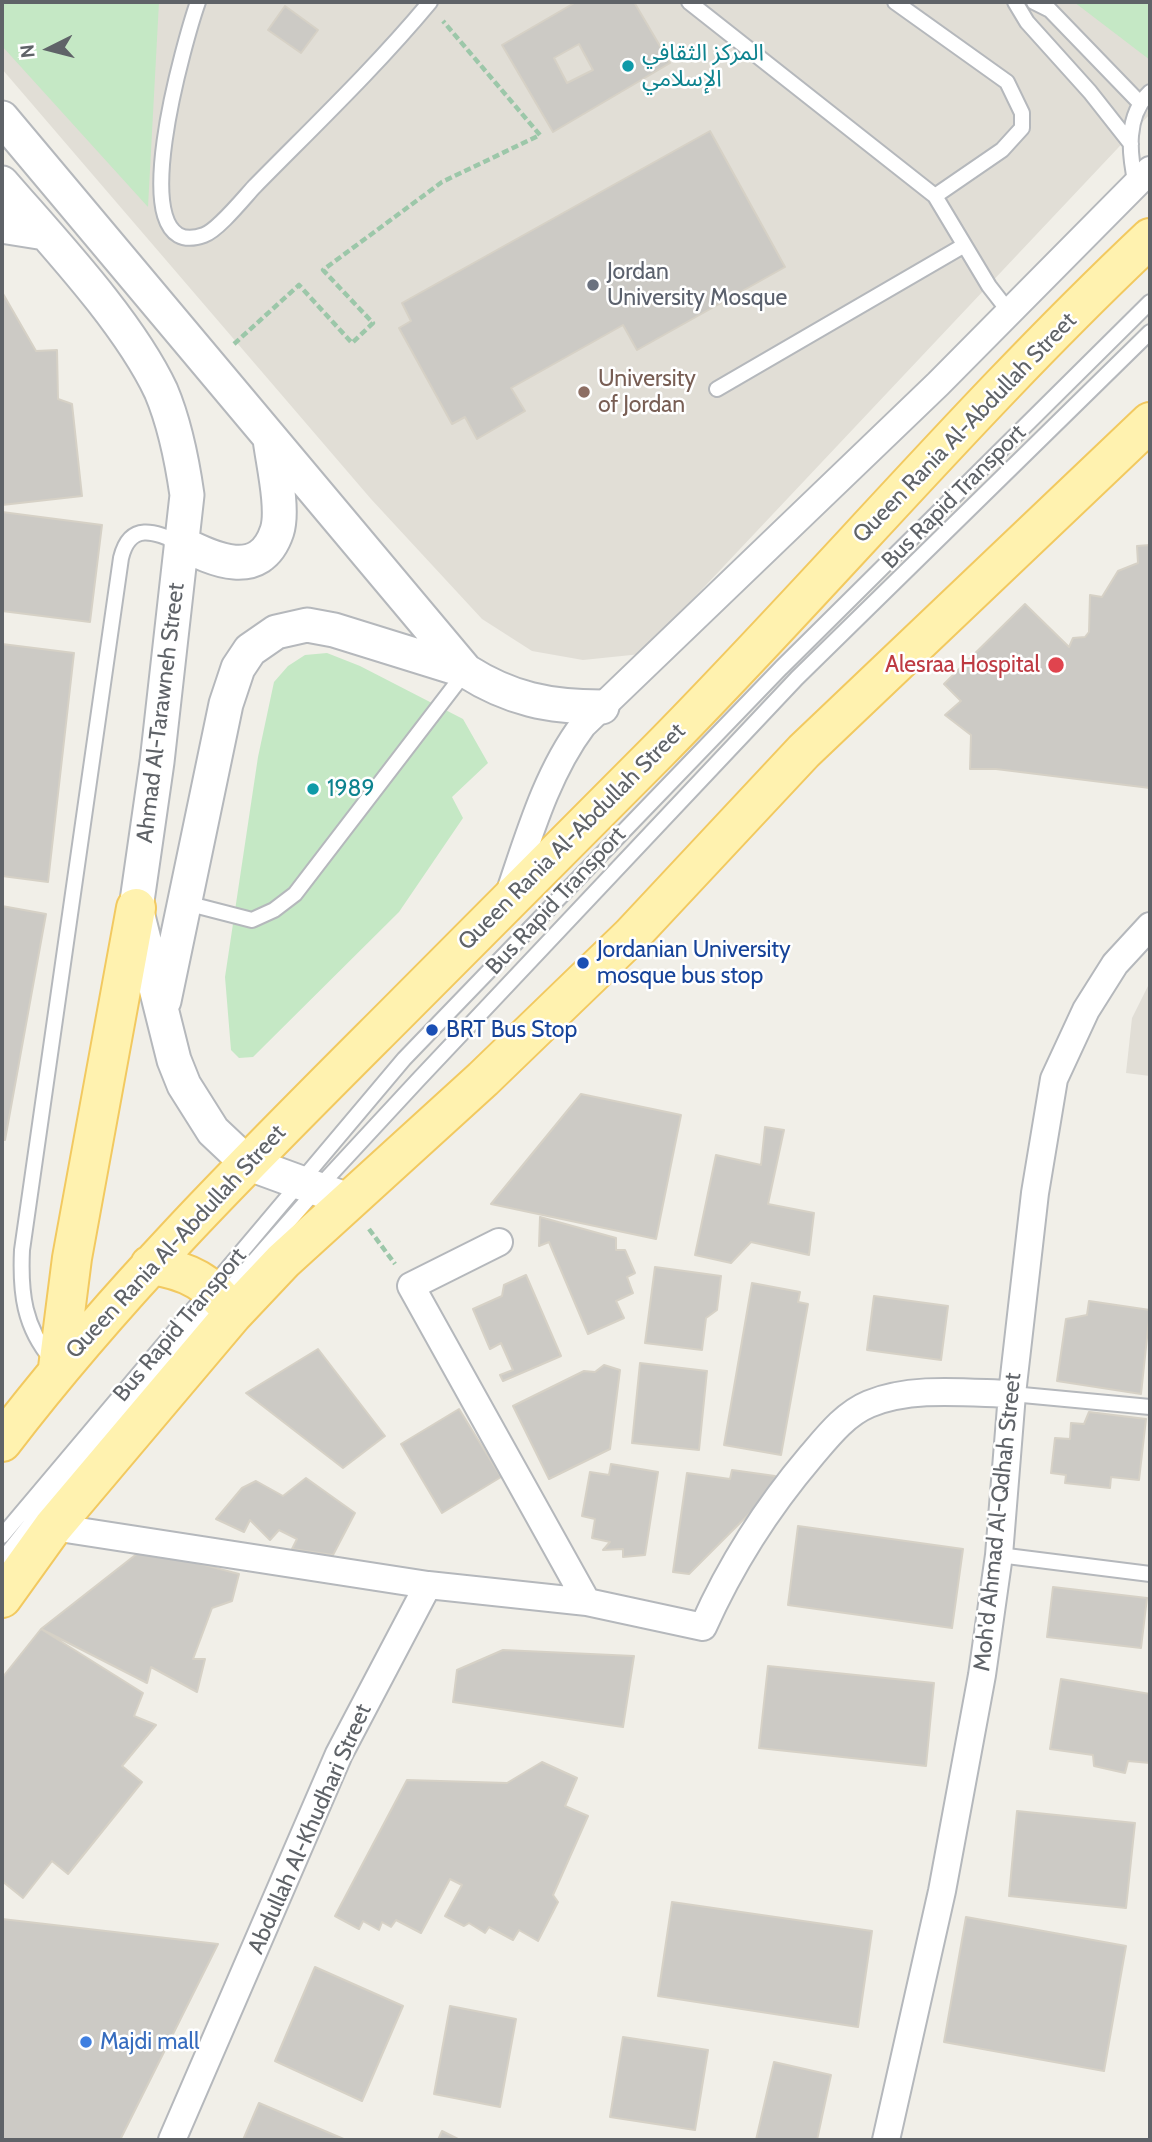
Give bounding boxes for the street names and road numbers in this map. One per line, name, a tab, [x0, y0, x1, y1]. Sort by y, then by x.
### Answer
street label: Queen Rania Al-Abdullah Street	[848, 307, 1082, 549]
street label: Bus Rapid Transport	[876, 419, 1032, 575]
street label: Ahmad Al-Tarawneh Street	[131, 581, 191, 845]
street label: Queen Rania Al-Abdullah Street	[453, 718, 691, 956]
street label: Bus Rapid Transport	[480, 821, 632, 981]
street label: Queen Rania Al-Abdullah Street	[60, 1119, 292, 1365]
street label: Bus Rapid Transport	[108, 1243, 252, 1407]
street label: Moh'd Ahmad Al-Qdhah Street	[969, 1371, 1027, 1673]
street label: Abdullah Al-Khudhari Street	[242, 1700, 378, 1958]

